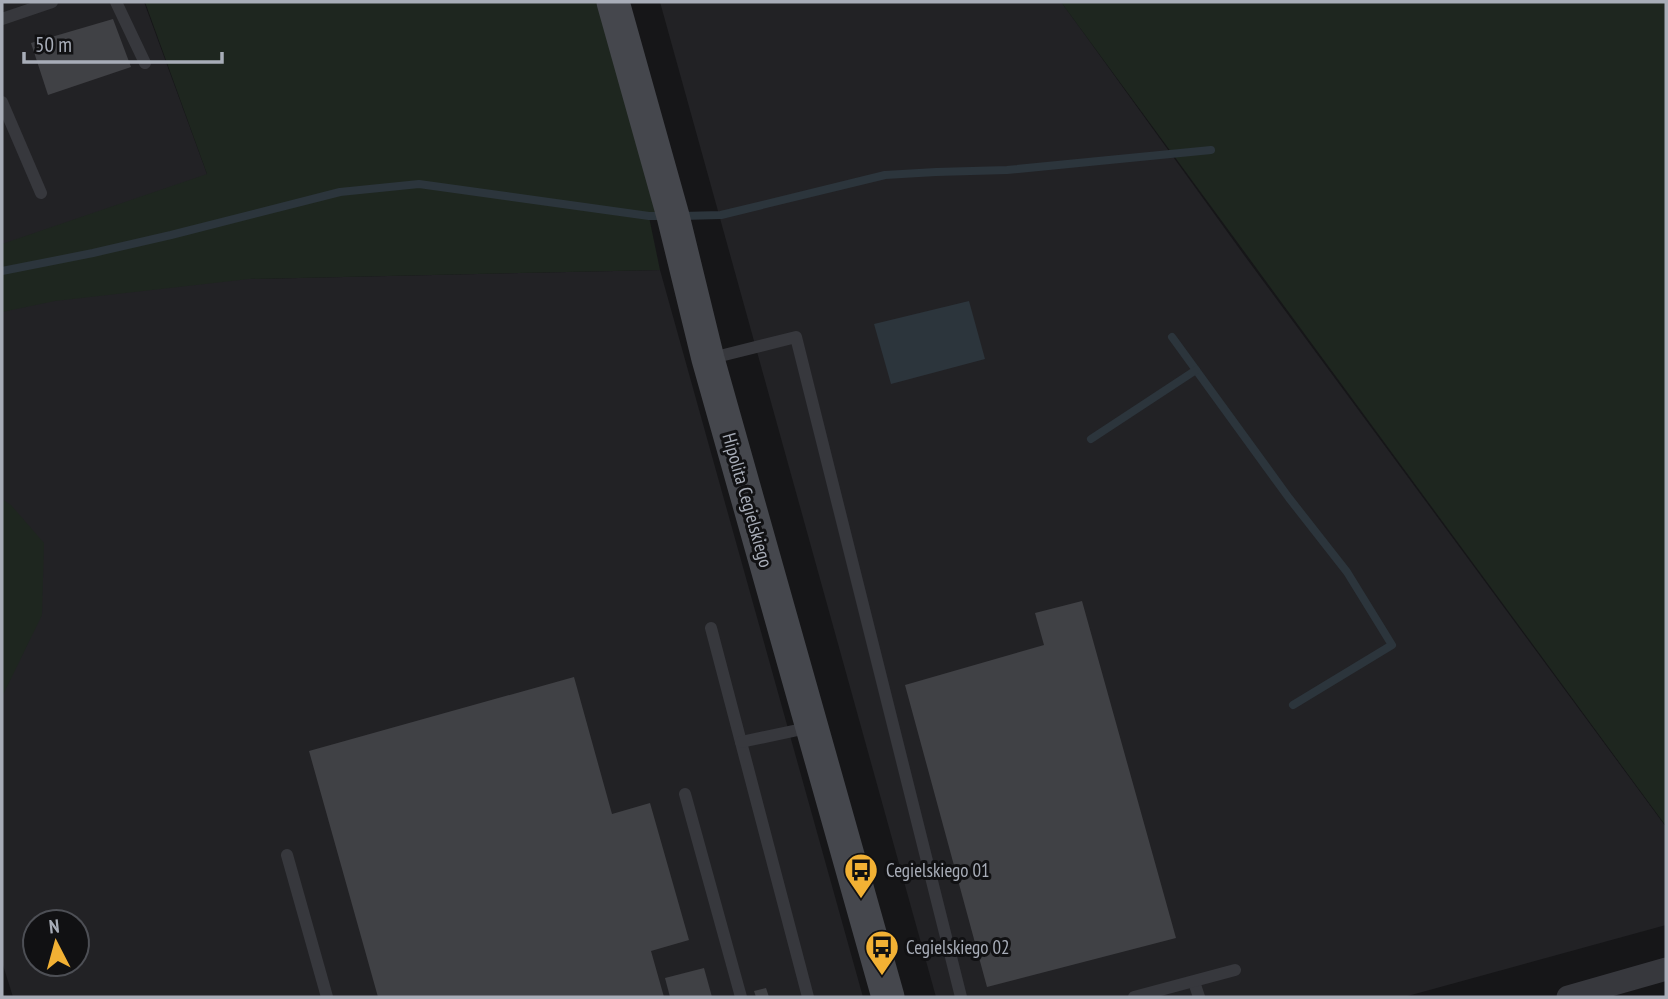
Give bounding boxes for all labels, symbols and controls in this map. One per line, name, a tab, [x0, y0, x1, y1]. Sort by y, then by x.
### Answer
scale bar	[24, 21, 222, 65]
text: 50 m	[35, 31, 72, 58]
street label: Hipolita Cegielskiego	[717, 430, 779, 570]
bus stop icon: Cegielskiego 01	[842, 851, 880, 900]
place label: Cegielskiego 01	[886, 858, 990, 882]
north arrow	[21, 908, 91, 978]
text: N	[48, 914, 61, 939]
bus stop icon: Cegielskiego 02	[863, 928, 901, 977]
place label: Cegielskiego 02	[906, 935, 1010, 959]

